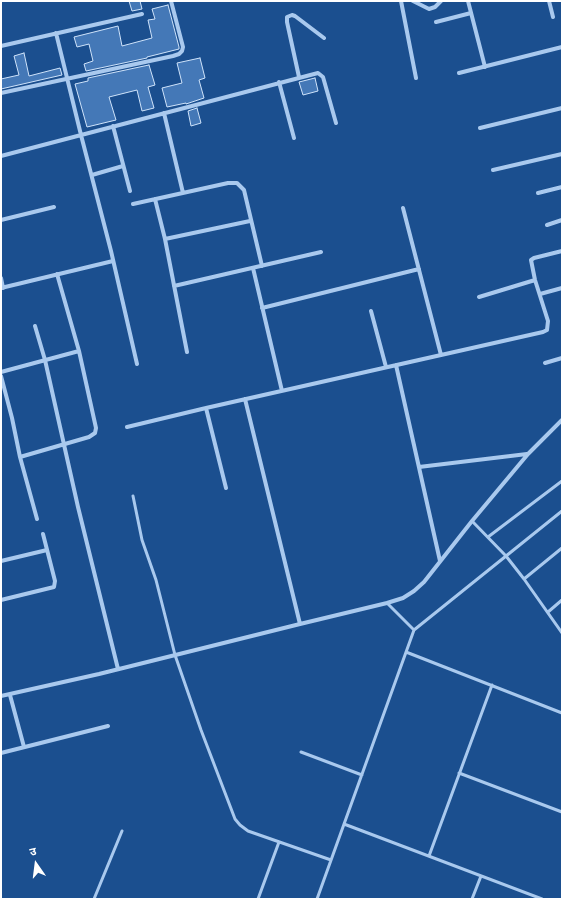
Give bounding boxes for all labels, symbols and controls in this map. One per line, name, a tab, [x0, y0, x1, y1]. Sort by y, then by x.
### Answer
north arrow	[16, 844, 56, 884]
text: उ	[28, 845, 38, 859]

